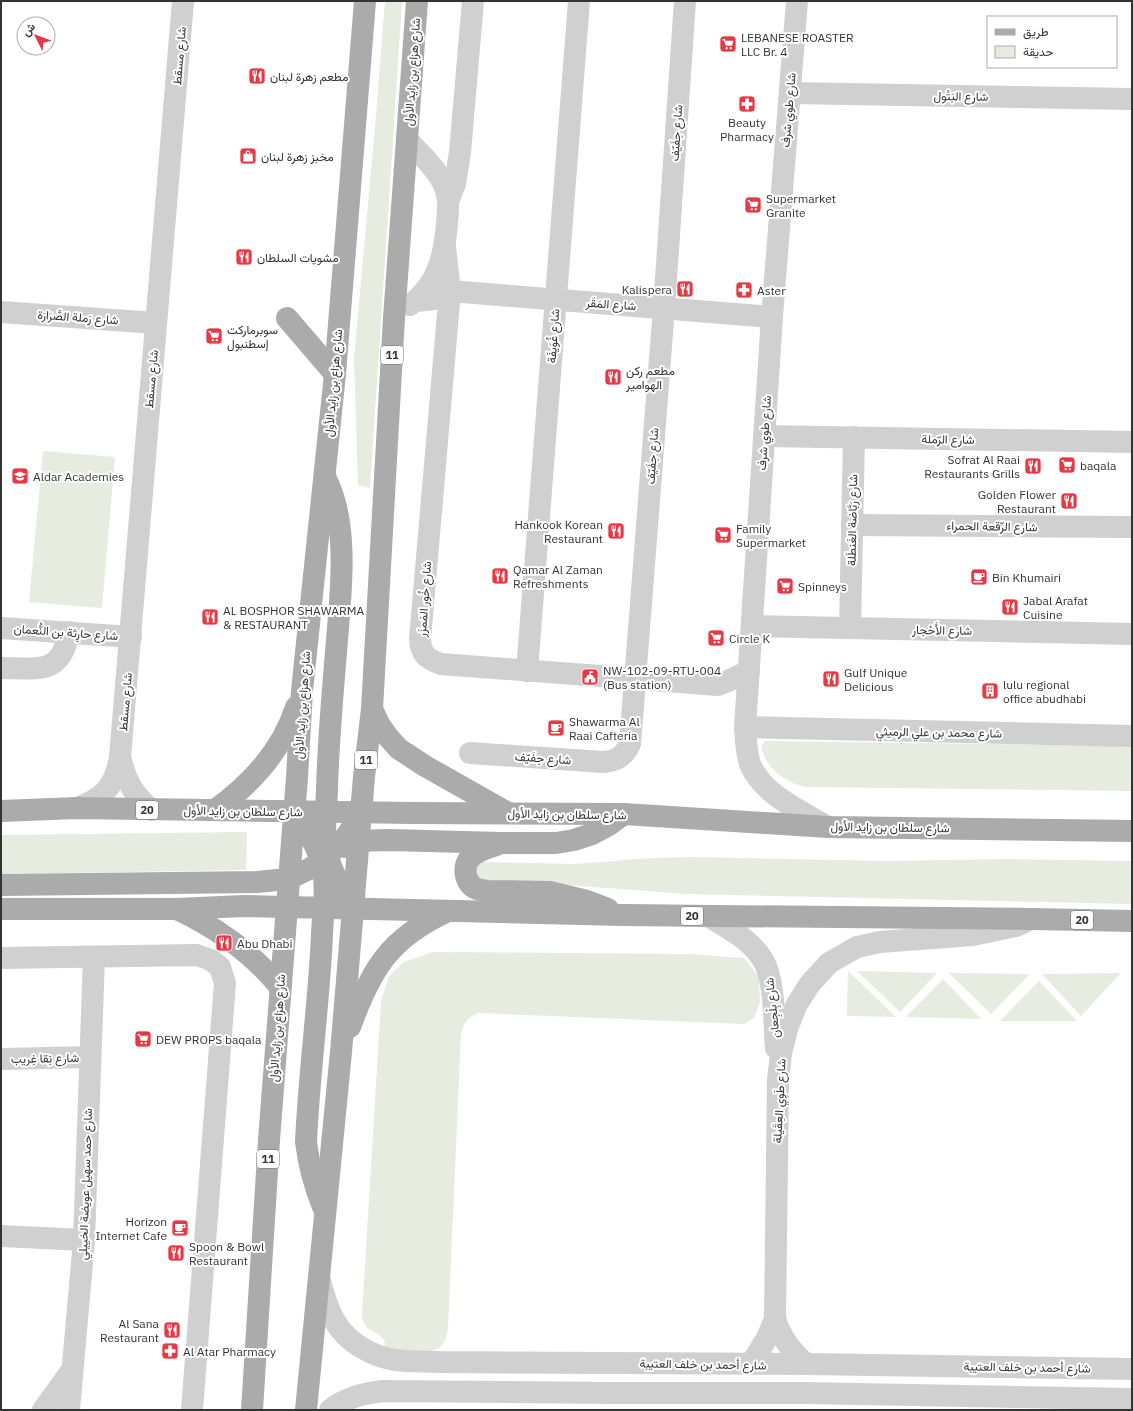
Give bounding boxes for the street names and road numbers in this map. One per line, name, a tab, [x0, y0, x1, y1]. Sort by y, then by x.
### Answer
street label: شارع هزاع بن زايد الأول	[401, 17, 425, 127]
street label: شارع مسقط	[169, 26, 191, 86]
street label: شارع طوي شرف	[777, 72, 802, 148]
street label: شارع البَتُول	[933, 88, 988, 106]
street label: شارع حِفَيّف	[667, 104, 687, 162]
street label: شارع المَقَر	[584, 295, 637, 315]
street label: شارع رَملة الصَّرَارَة	[37, 307, 119, 329]
street label: شارع غُوَيفَة	[544, 308, 564, 364]
street label: شارع هزاع بن زايد الأول	[321, 328, 347, 438]
road number: 11	[381, 346, 403, 364]
street label: شارع مسقط	[141, 349, 163, 409]
street label: شارع طوي شرف	[754, 395, 777, 471]
street label: شارع حِفَيّف	[643, 427, 663, 485]
street label: شارع الرّملة	[921, 431, 975, 449]
street label: شارع رَبَّاضة الغَنطَلة	[844, 474, 862, 566]
street label: شارع الرِّقعة الحمراء	[946, 518, 1038, 536]
street label: شارع خُور المَمزَر	[414, 561, 436, 638]
street label: شارع حارِثة بن النُّعمان	[13, 620, 119, 645]
street label: شارع الأَحْجار	[911, 621, 972, 640]
street label: شارع هزاع بن زايد الأول	[291, 650, 315, 760]
street label: شارع مسقط	[115, 672, 137, 732]
street label: شارع محمد بن علي الرميثي	[876, 723, 1002, 744]
street label: شارع حِفَيّف	[514, 749, 572, 769]
road number: 11	[355, 751, 377, 769]
road number: 20	[136, 801, 158, 819]
street label: شارع سلطان بن زايد الأول	[183, 802, 303, 822]
street label: شارع سلطان بن زايد الأول	[507, 805, 627, 825]
street label: شارع سلطان بن زايد الأول	[830, 818, 950, 838]
road number: 20	[681, 907, 703, 925]
road number: 20	[1071, 911, 1093, 929]
street label: شارع هزاع بن زايد الأول	[266, 973, 290, 1083]
street label: شارع بِلْجِعان	[761, 977, 785, 1039]
street label: شارع نِقا غِريب	[11, 1050, 79, 1068]
street label: شارع طَوِي العِقَيلة	[769, 1058, 792, 1144]
street label: شارع حمد سهيل عويضة الخييلي	[75, 1108, 98, 1260]
road number: 11	[257, 1150, 279, 1168]
street label: شارع أحمد بن خلف العتيبة	[639, 1355, 767, 1375]
street label: شارع أحمد بن خلف العتيبة	[963, 1358, 1091, 1378]

